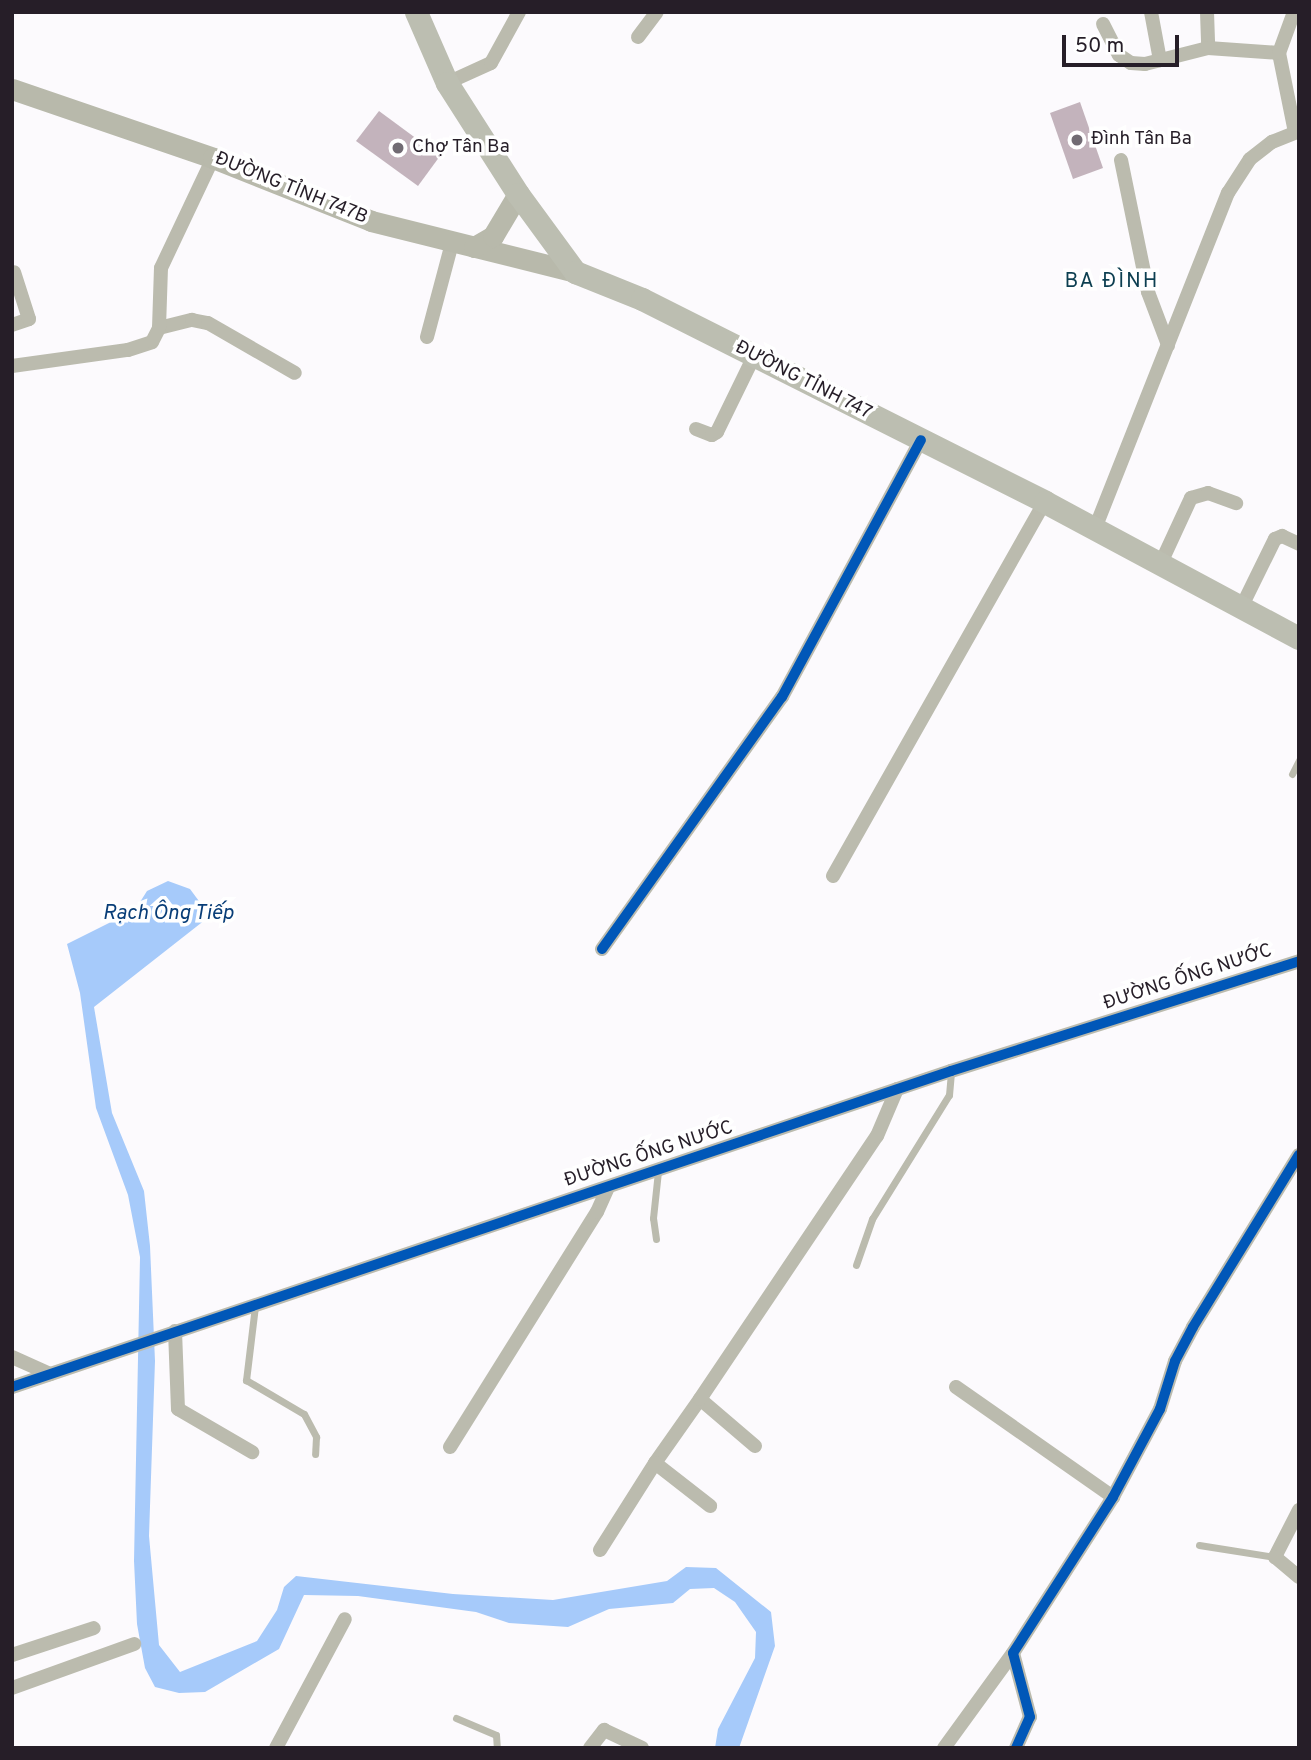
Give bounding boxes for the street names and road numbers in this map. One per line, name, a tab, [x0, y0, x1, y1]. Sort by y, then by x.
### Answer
street label: ĐƯỜNG TỈNH 747B	[211, 148, 371, 230]
street label: ĐƯỜNG TỈNH 747	[730, 336, 876, 426]
street label: ĐƯỜNG ỐNG NƯỚC	[1101, 940, 1275, 1016]
street label: ĐƯỜNG ỐNG NƯỚC	[562, 1117, 736, 1193]

